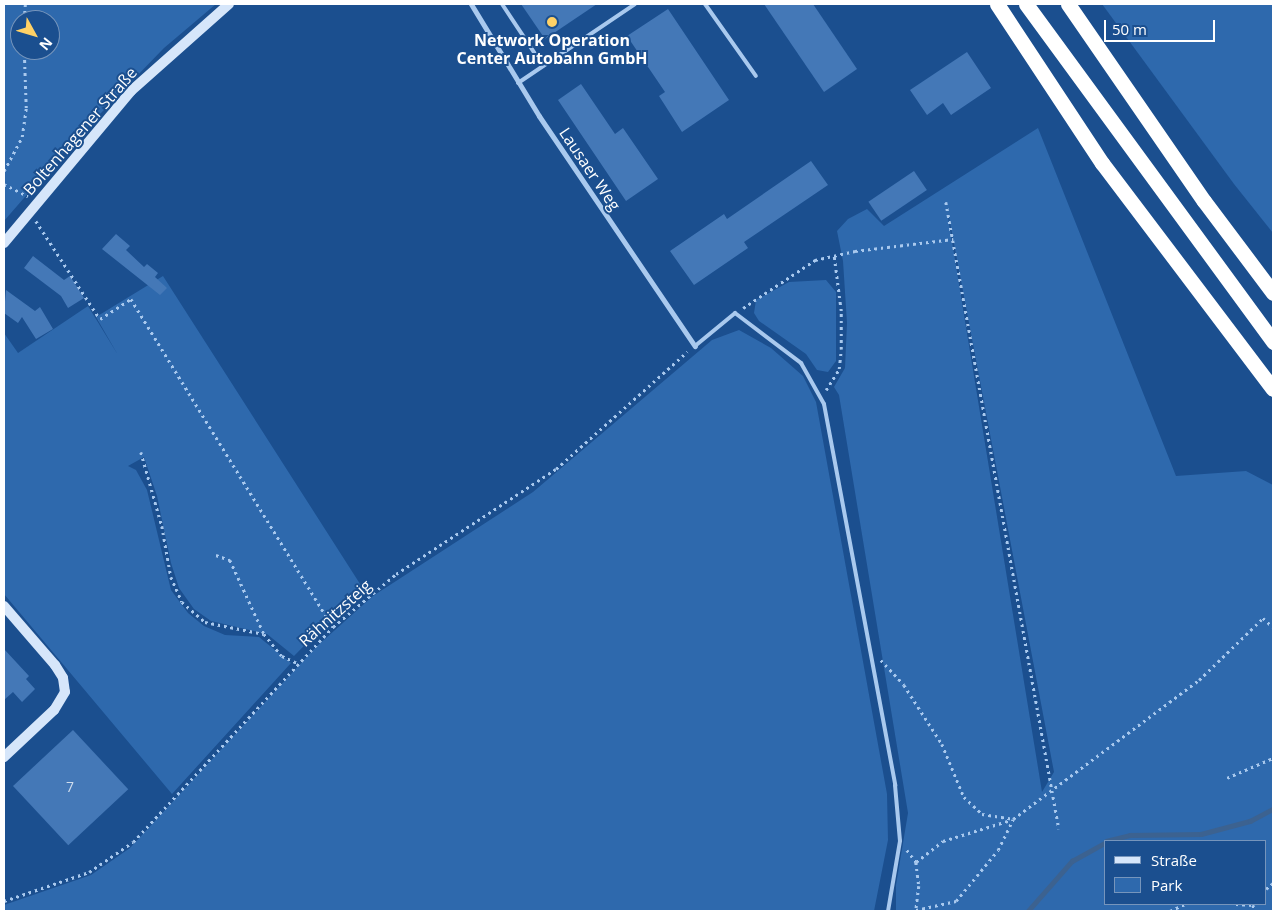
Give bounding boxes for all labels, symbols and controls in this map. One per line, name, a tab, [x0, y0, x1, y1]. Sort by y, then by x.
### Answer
north arrow	[10, 10, 60, 60]
scale bar	[1107, 10, 1218, 42]
marker: Network Operation Center Autobahn GmbH	[546, 16, 558, 28]
text: 50 m	[1112, 19, 1147, 39]
place label: Network Operation Center Autobahn GmbH	[456, 30, 648, 68]
text: N	[35, 34, 57, 55]
street label: Boltenhagener Straße	[19, 63, 141, 199]
street label: Lausaer Weg	[555, 124, 625, 214]
street label: Rähnitzsteig	[295, 576, 375, 650]
house number: 7	[66, 779, 74, 795]
legend	[1104, 840, 1267, 905]
text: Straße	[1151, 850, 1197, 870]
text: Park	[1151, 875, 1182, 895]

